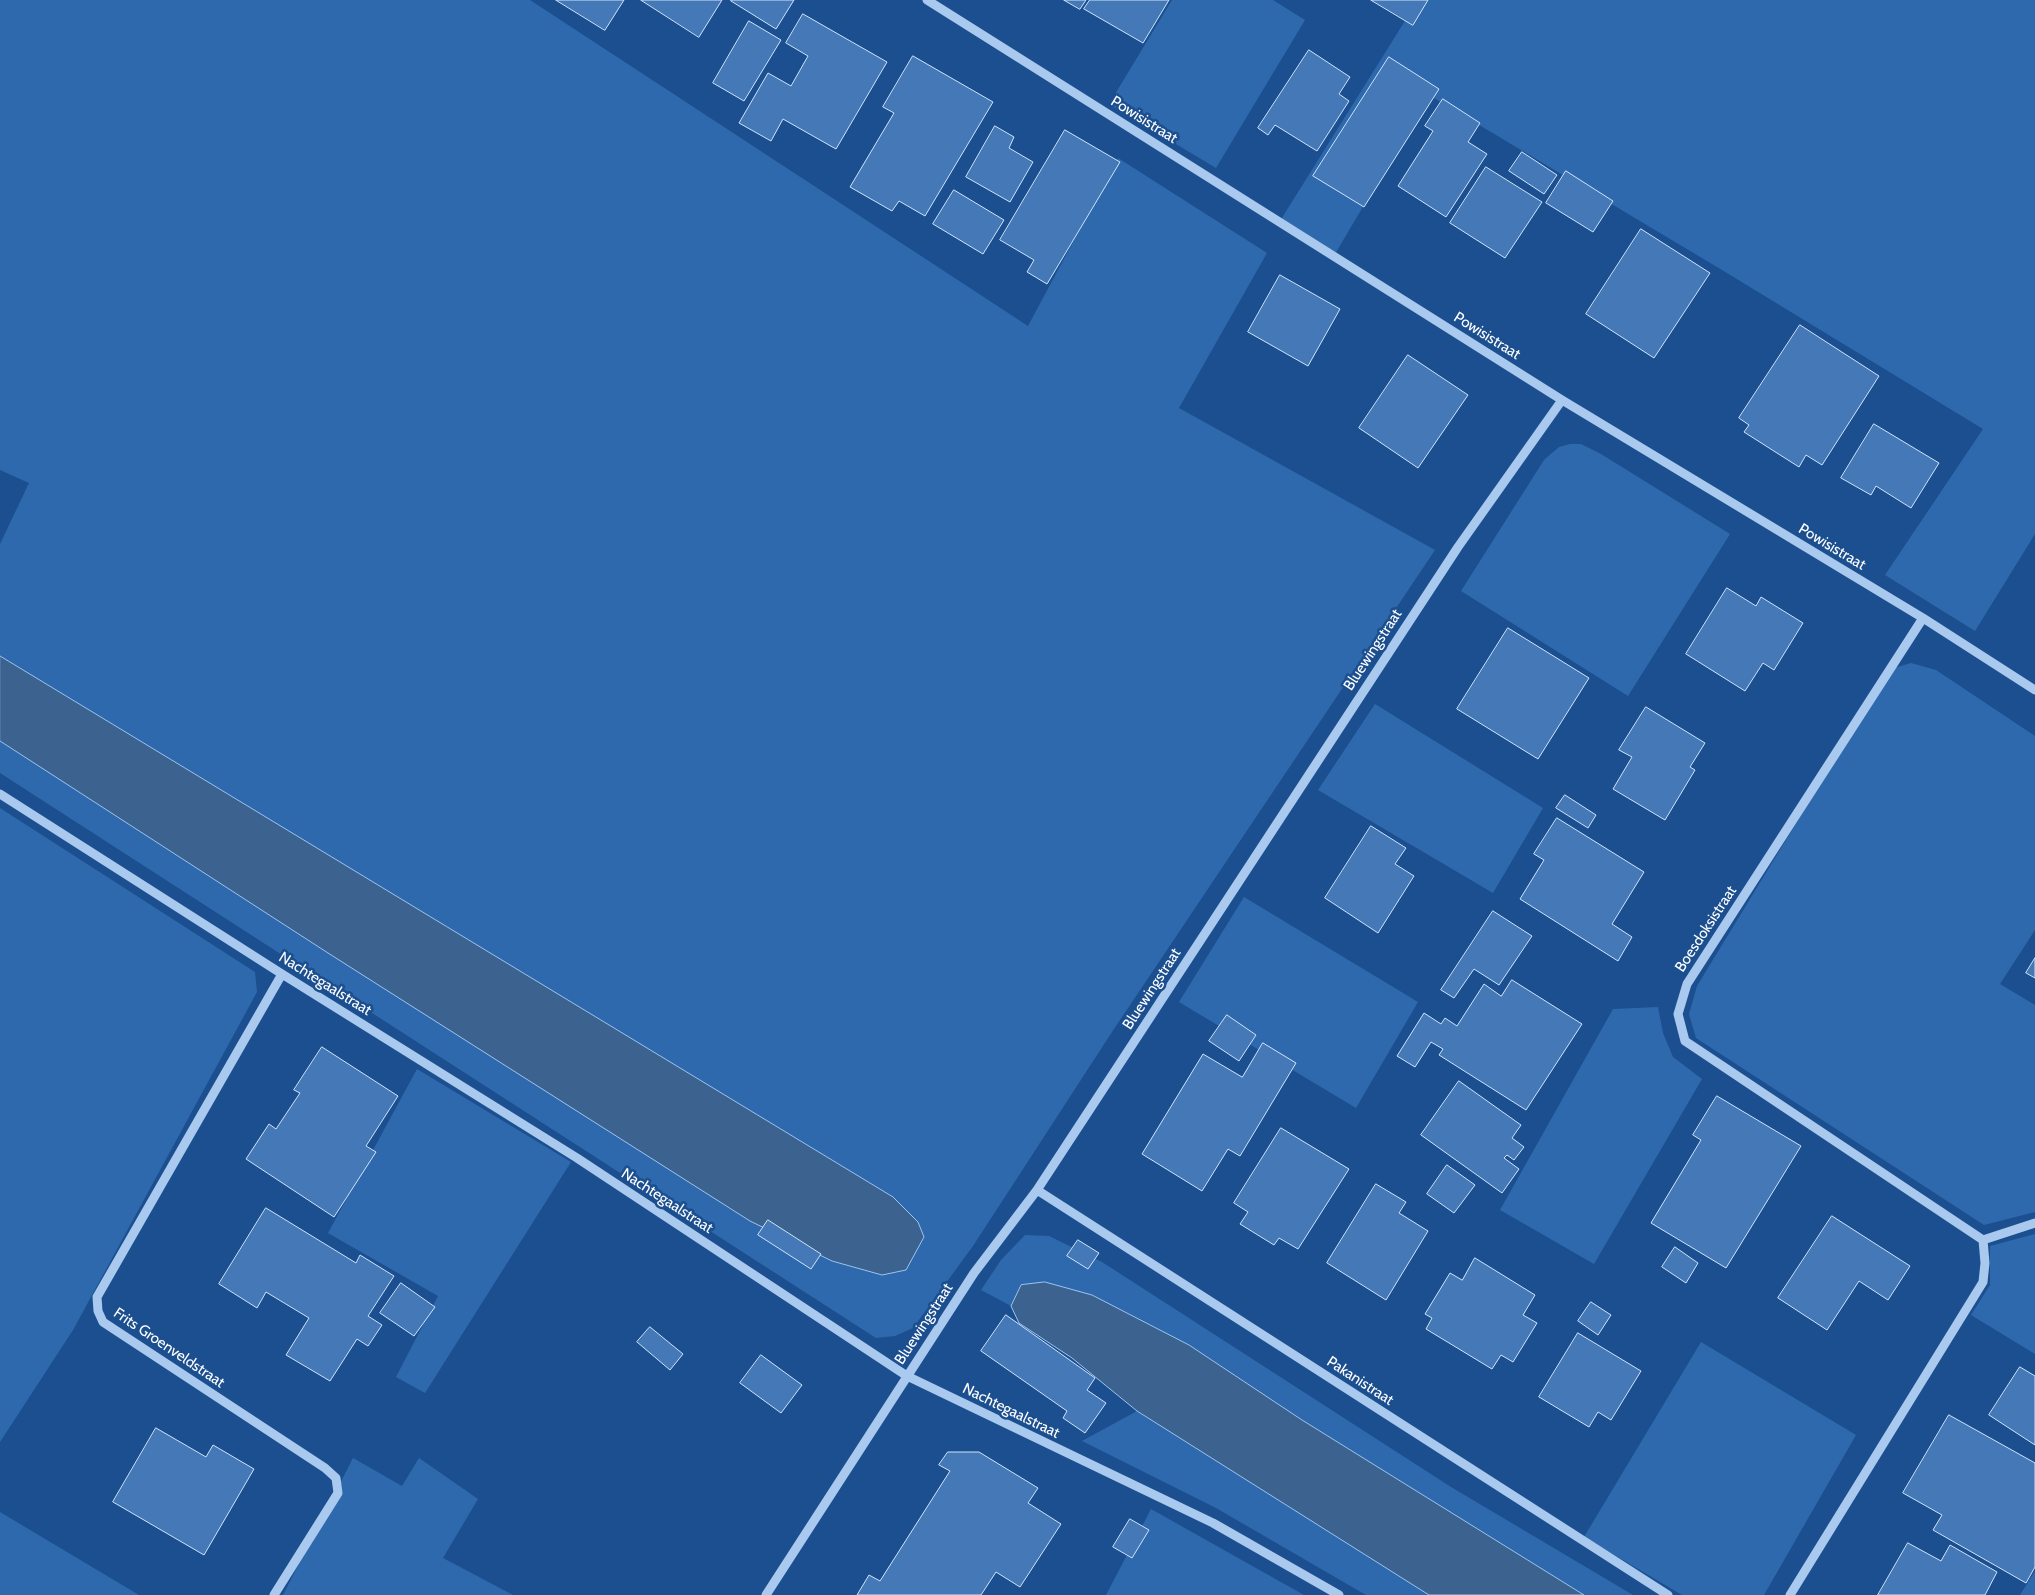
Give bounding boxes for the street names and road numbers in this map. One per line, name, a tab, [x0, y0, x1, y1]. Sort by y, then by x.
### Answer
street label: Powisistraat	[1107, 92, 1181, 148]
street label: Powisistraat	[1450, 308, 1524, 364]
street label: Powisistraat	[1795, 520, 1869, 574]
street label: Bluewingstraat	[1340, 606, 1406, 694]
street label: Boesdoksistraat	[1671, 883, 1741, 975]
street label: Bluewingstraat	[1119, 945, 1185, 1033]
street label: Nachtegaalstraat	[275, 948, 375, 1020]
street label: Nachtegaalstraat	[618, 1165, 716, 1237]
street label: Bluewingstraat	[891, 1280, 957, 1368]
street label: Frits Groenveldstraat	[110, 1304, 228, 1392]
street label: Pakanistraat	[1323, 1353, 1397, 1409]
street label: Nachtegaalstraat	[960, 1380, 1062, 1442]

